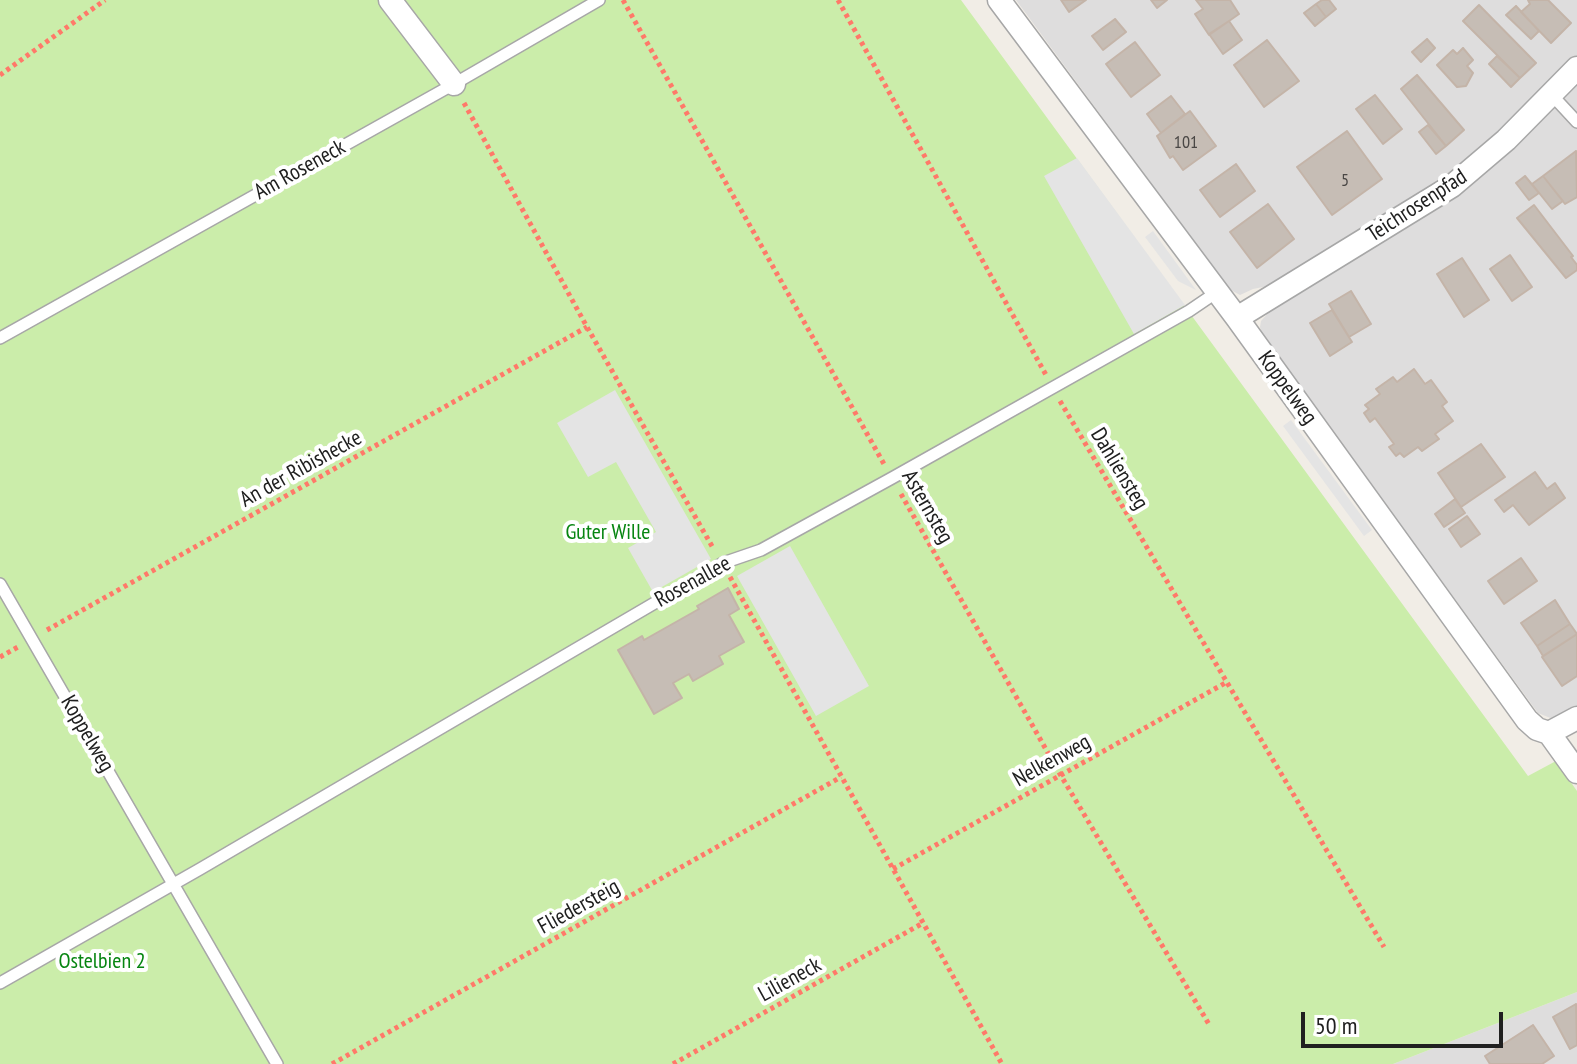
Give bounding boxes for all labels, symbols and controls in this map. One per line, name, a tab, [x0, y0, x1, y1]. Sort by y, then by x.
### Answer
house number: 101	[1174, 132, 1198, 154]
street label: Am Roseneck	[250, 134, 350, 206]
street label: Teichrosenpfad	[1362, 164, 1472, 248]
house number: 5	[1341, 170, 1349, 192]
street label: Koppelweg	[1252, 346, 1322, 430]
street label: Dahliensteg	[1084, 423, 1154, 515]
street label: An der Ribishecke	[236, 425, 366, 513]
street label: Asternsteg	[896, 466, 958, 548]
park label: Guter Wille	[566, 520, 650, 546]
street label: Rosenallee	[651, 550, 735, 614]
street label: Koppelweg	[55, 691, 119, 777]
street label: Nelkenweg	[1009, 729, 1095, 793]
street label: Fliedersteig	[534, 874, 624, 940]
park label: Ostelbien 2	[58, 949, 146, 975]
street label: Lilieneck	[754, 952, 826, 1008]
scale bar	[1305, 996, 1507, 1046]
text: 50 m	[1315, 1010, 1357, 1041]

